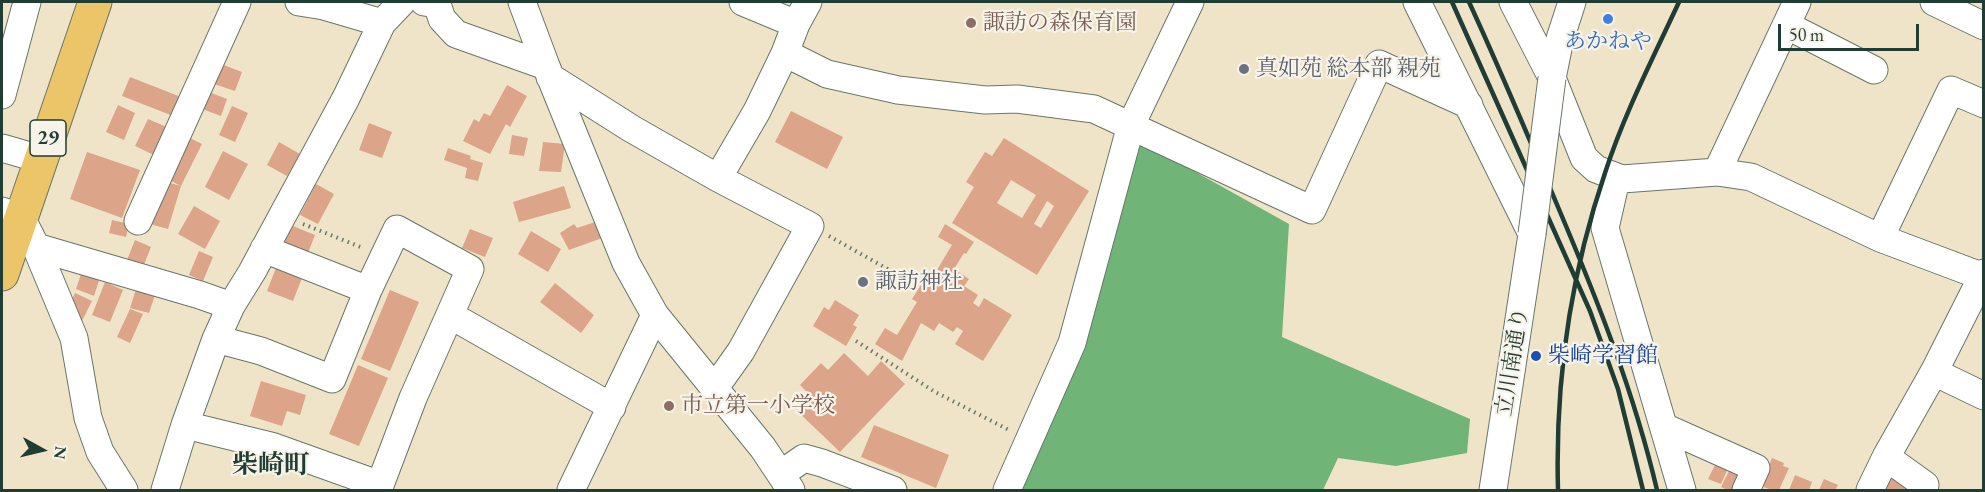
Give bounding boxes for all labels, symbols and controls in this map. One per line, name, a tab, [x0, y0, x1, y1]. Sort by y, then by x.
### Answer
place label: 諏訪の森保育園	[983, 10, 1137, 36]
marker: あかねや	[1601, 12, 1615, 26]
scale bar	[1781, 12, 1922, 50]
marker: 諏訪の森保育園	[964, 16, 978, 30]
text: 50 m	[1789, 23, 1824, 46]
place label: あかねや	[1564, 29, 1652, 55]
place label: 真如苑 総本部 親苑	[1256, 56, 1441, 82]
marker: 真如苑 総本部 親苑	[1237, 62, 1251, 76]
road number: 29	[30, 120, 66, 156]
place label: 諏訪神社	[875, 269, 963, 295]
marker: 諏訪神社	[856, 275, 870, 289]
street label: 立川南通り	[1491, 306, 1535, 418]
place label: 柴崎学習館	[1548, 343, 1658, 369]
marker: 柴崎学習館	[1529, 349, 1543, 363]
place label: 市立第一小学校	[681, 393, 835, 419]
marker: 市立第一小学校	[662, 399, 676, 413]
north arrow	[12, 420, 72, 480]
text: N	[49, 445, 72, 460]
district label: 柴崎町	[232, 450, 310, 482]

